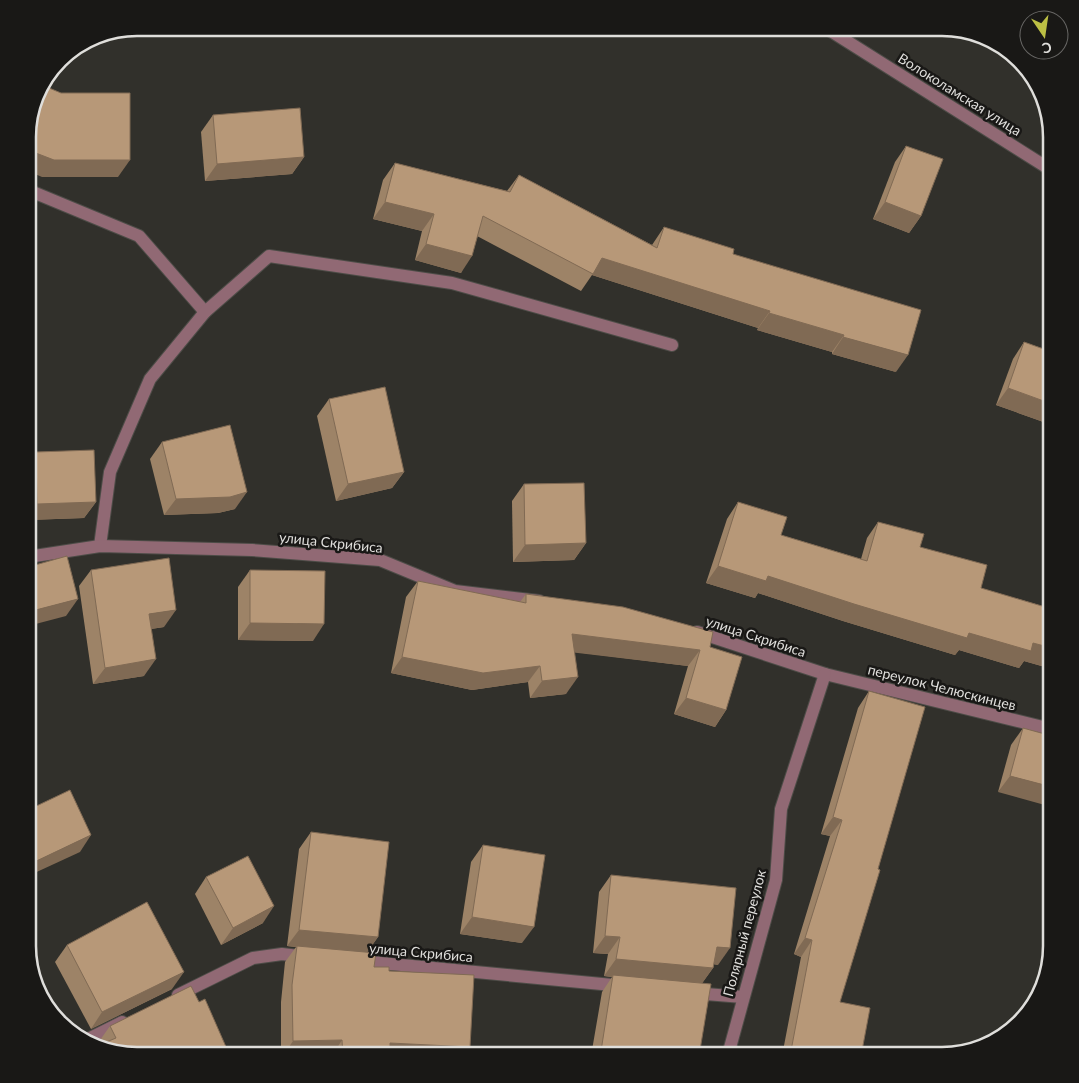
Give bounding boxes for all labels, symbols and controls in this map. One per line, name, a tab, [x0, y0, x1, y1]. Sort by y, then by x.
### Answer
north arrow	[1019, 10, 1069, 60]
text: С	[1040, 39, 1053, 58]
street label: Волоколамская улица	[895, 49, 1025, 139]
street label: улица Скрибиса	[278, 528, 384, 556]
street label: улица Скрибиса	[704, 612, 808, 660]
street label: переулок Челюскинцев	[866, 660, 1018, 714]
street label: Полярный переулок	[719, 867, 769, 998]
street label: улица Скрибиса	[368, 939, 474, 965]

